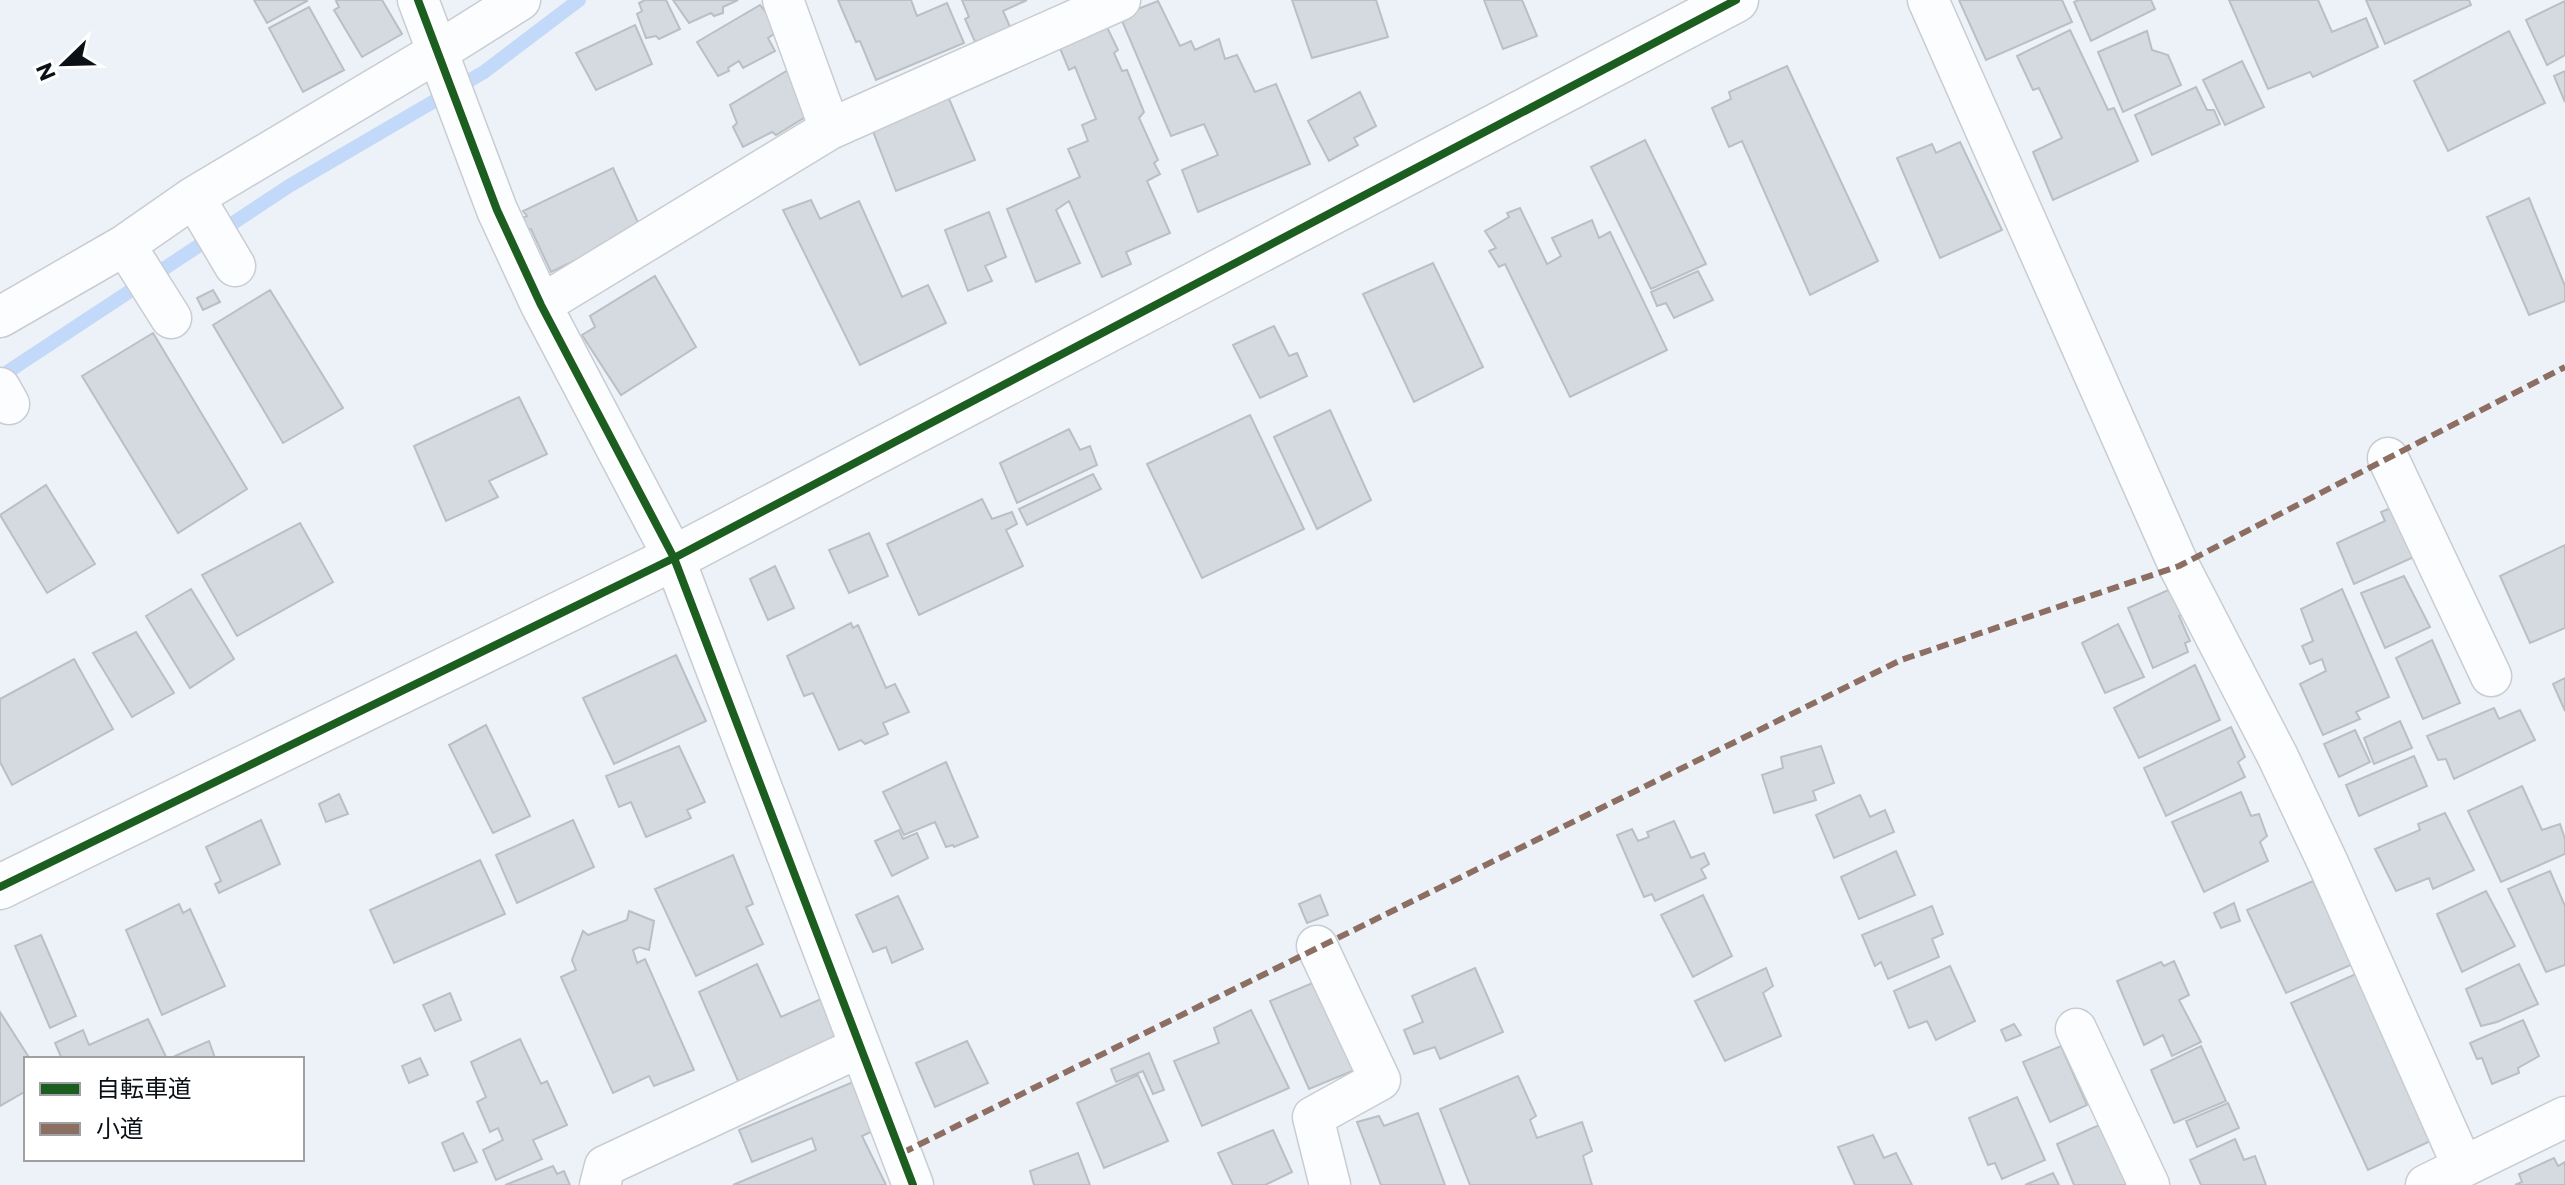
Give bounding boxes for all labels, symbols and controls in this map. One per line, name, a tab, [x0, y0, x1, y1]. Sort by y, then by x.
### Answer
north arrow	[24, 24, 104, 104]
text: N	[29, 59, 61, 85]
legend	[24, 1057, 304, 1161]
text: 自転車道	[96, 1073, 192, 1102]
text: 小道	[96, 1113, 144, 1142]

